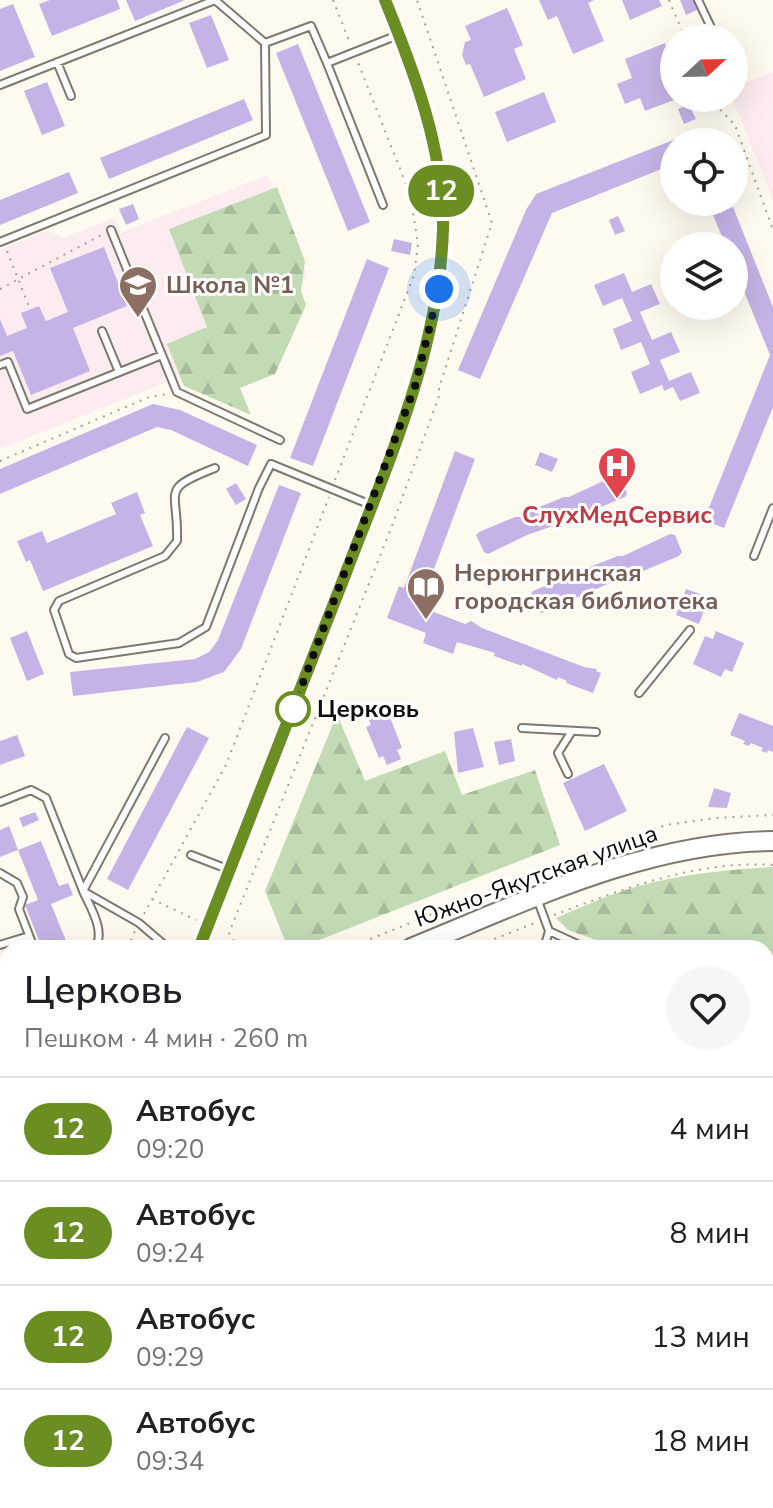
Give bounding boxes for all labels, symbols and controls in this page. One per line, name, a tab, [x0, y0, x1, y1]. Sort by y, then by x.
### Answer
north arrow	[660, 24, 748, 112]
map controls	[660, 24, 748, 320]
button: locate	[660, 128, 748, 216]
line badge: 12	[405, 165, 477, 217]
text: 12	[424, 172, 458, 210]
button: layers	[660, 232, 748, 320]
school or university icon: Школа №1	[117, 264, 159, 319]
place label: Школа №1	[166, 269, 294, 301]
your location	[419, 269, 459, 309]
hospital icon: СлухМедСервис	[596, 445, 638, 500]
place label: СлухМедСервис	[522, 499, 712, 531]
place label: Нерюнгринская городская библиотека	[454, 557, 718, 617]
library icon: Нерюнгринская городская библиотека	[405, 566, 447, 621]
marker: Церковь	[276, 692, 310, 726]
place label: Церковь	[317, 693, 419, 725]
street label: Южно-Якутская улица	[410, 817, 662, 935]
text: Церковь	[24, 965, 182, 1016]
button: heart	[666, 966, 750, 1050]
text: Пешком · 4 мин · 260 m	[24, 1021, 308, 1056]
text: Автобус	[136, 1091, 255, 1132]
text: 4 мин	[669, 1109, 750, 1150]
text: 12	[51, 1110, 85, 1148]
text: 09:20	[136, 1132, 204, 1167]
text: Автобус	[136, 1195, 255, 1236]
text: 8 мин	[669, 1213, 750, 1254]
text: 12	[51, 1214, 85, 1252]
text: 09:24	[136, 1236, 204, 1271]
text: Автобус	[136, 1299, 255, 1340]
text: 13 мин	[651, 1317, 750, 1358]
text: 12	[51, 1318, 85, 1356]
text: 09:29	[136, 1340, 204, 1375]
text: Автобус	[136, 1403, 255, 1444]
text: 18 мин	[651, 1421, 750, 1462]
text: 12	[51, 1422, 85, 1460]
text: 09:34	[136, 1444, 204, 1479]

